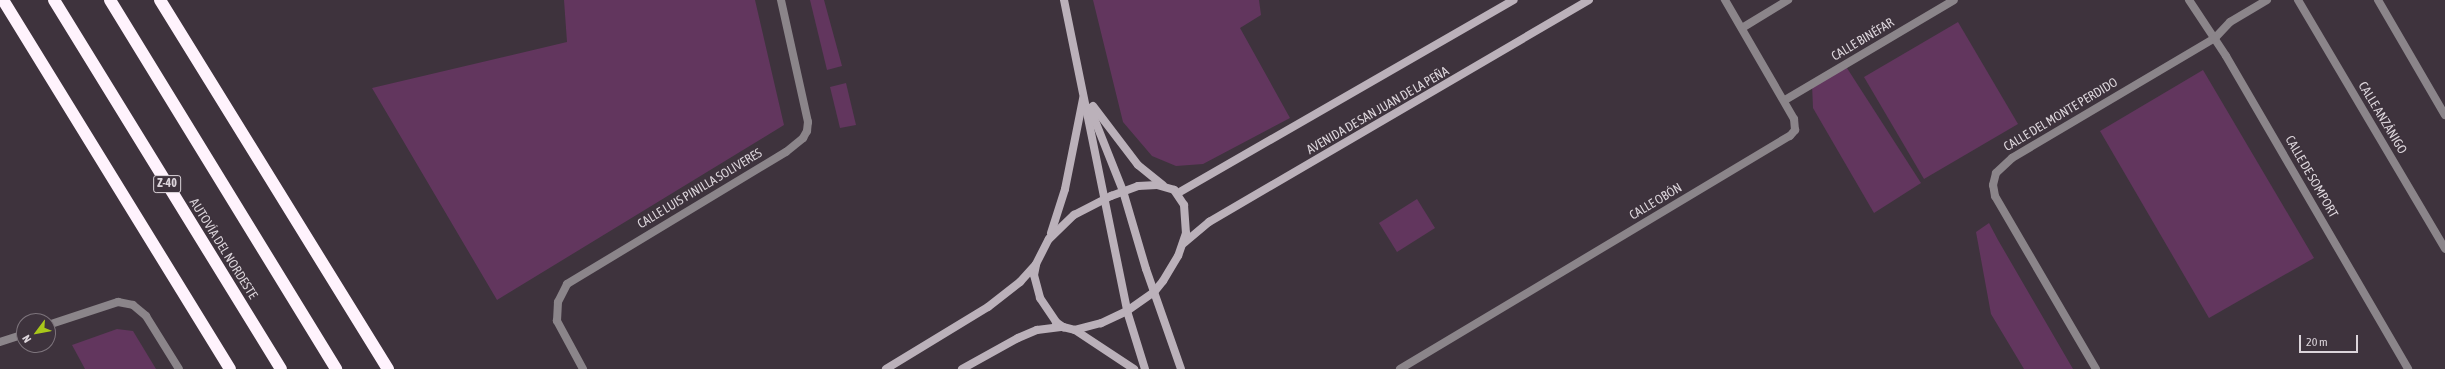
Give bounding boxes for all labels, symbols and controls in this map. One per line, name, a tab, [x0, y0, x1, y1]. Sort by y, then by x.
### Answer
street label: CALLE BINÉFAR	[1829, 15, 1897, 65]
street label: AVENIDA DE SAN JUAN DE LA PEÑA	[1304, 64, 1452, 158]
street label: CALLE DEL MONTE PERDIDO	[2001, 75, 2121, 155]
street label: CALLE ANZÁNIGO	[2354, 79, 2410, 157]
street label: CALLE DE SOMPORT	[2281, 133, 2341, 221]
street label: CALLE LUIS PINILLA SOLIVERES	[635, 146, 765, 232]
road number: Z-40	[153, 174, 181, 194]
street label: CALLE OBÓN	[1627, 180, 1685, 224]
street label: AUTOVÍA DEL NORDESTE	[186, 196, 260, 302]
north arrow	[16, 313, 56, 353]
scale bar	[2301, 327, 2360, 353]
text: N	[20, 333, 33, 345]
text: 20 m	[2306, 335, 2328, 349]

